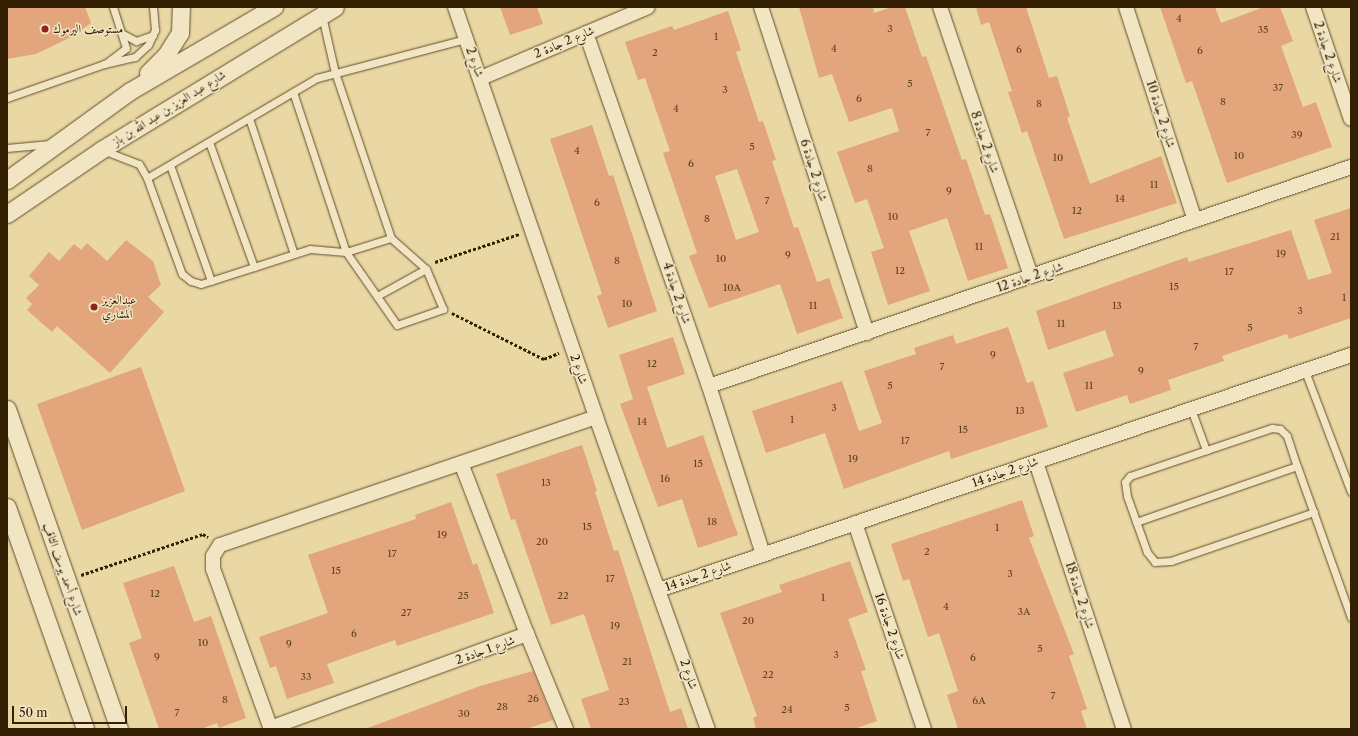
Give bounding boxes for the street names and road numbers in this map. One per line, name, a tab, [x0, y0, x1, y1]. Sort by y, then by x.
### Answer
street label: شارع 2 جادة 2	[1311, 19, 1345, 85]
street label: شارع 2 جادة 2	[532, 23, 596, 61]
street label: شارع 2	[463, 45, 487, 79]
street label: شارع عبد العزيز بن عبد الله بن باز	[110, 67, 228, 149]
street label: شارع 2 جادة 10	[1143, 79, 1179, 149]
street label: شارع 2 جادة 8	[968, 109, 1002, 175]
street label: شارع 2 جادة 6	[797, 137, 831, 203]
street label: شارع 2 جادة 12	[995, 259, 1065, 295]
street label: شارع 2 جادة 4	[660, 260, 694, 326]
street label: شارع 2	[567, 352, 591, 386]
street label: شارع 2 جادة 14	[970, 454, 1040, 490]
street label: شارع أحمد يوسف الثاقب	[40, 521, 86, 617]
street label: شارع 2 جادة 14	[663, 558, 733, 594]
street label: شارع 2 جادة 18	[1062, 560, 1098, 630]
street label: شارع 2 جادة 16	[872, 591, 908, 661]
street label: شارع 1 جادة 2	[453, 633, 517, 667]
street label: شارع 2	[677, 657, 701, 691]

